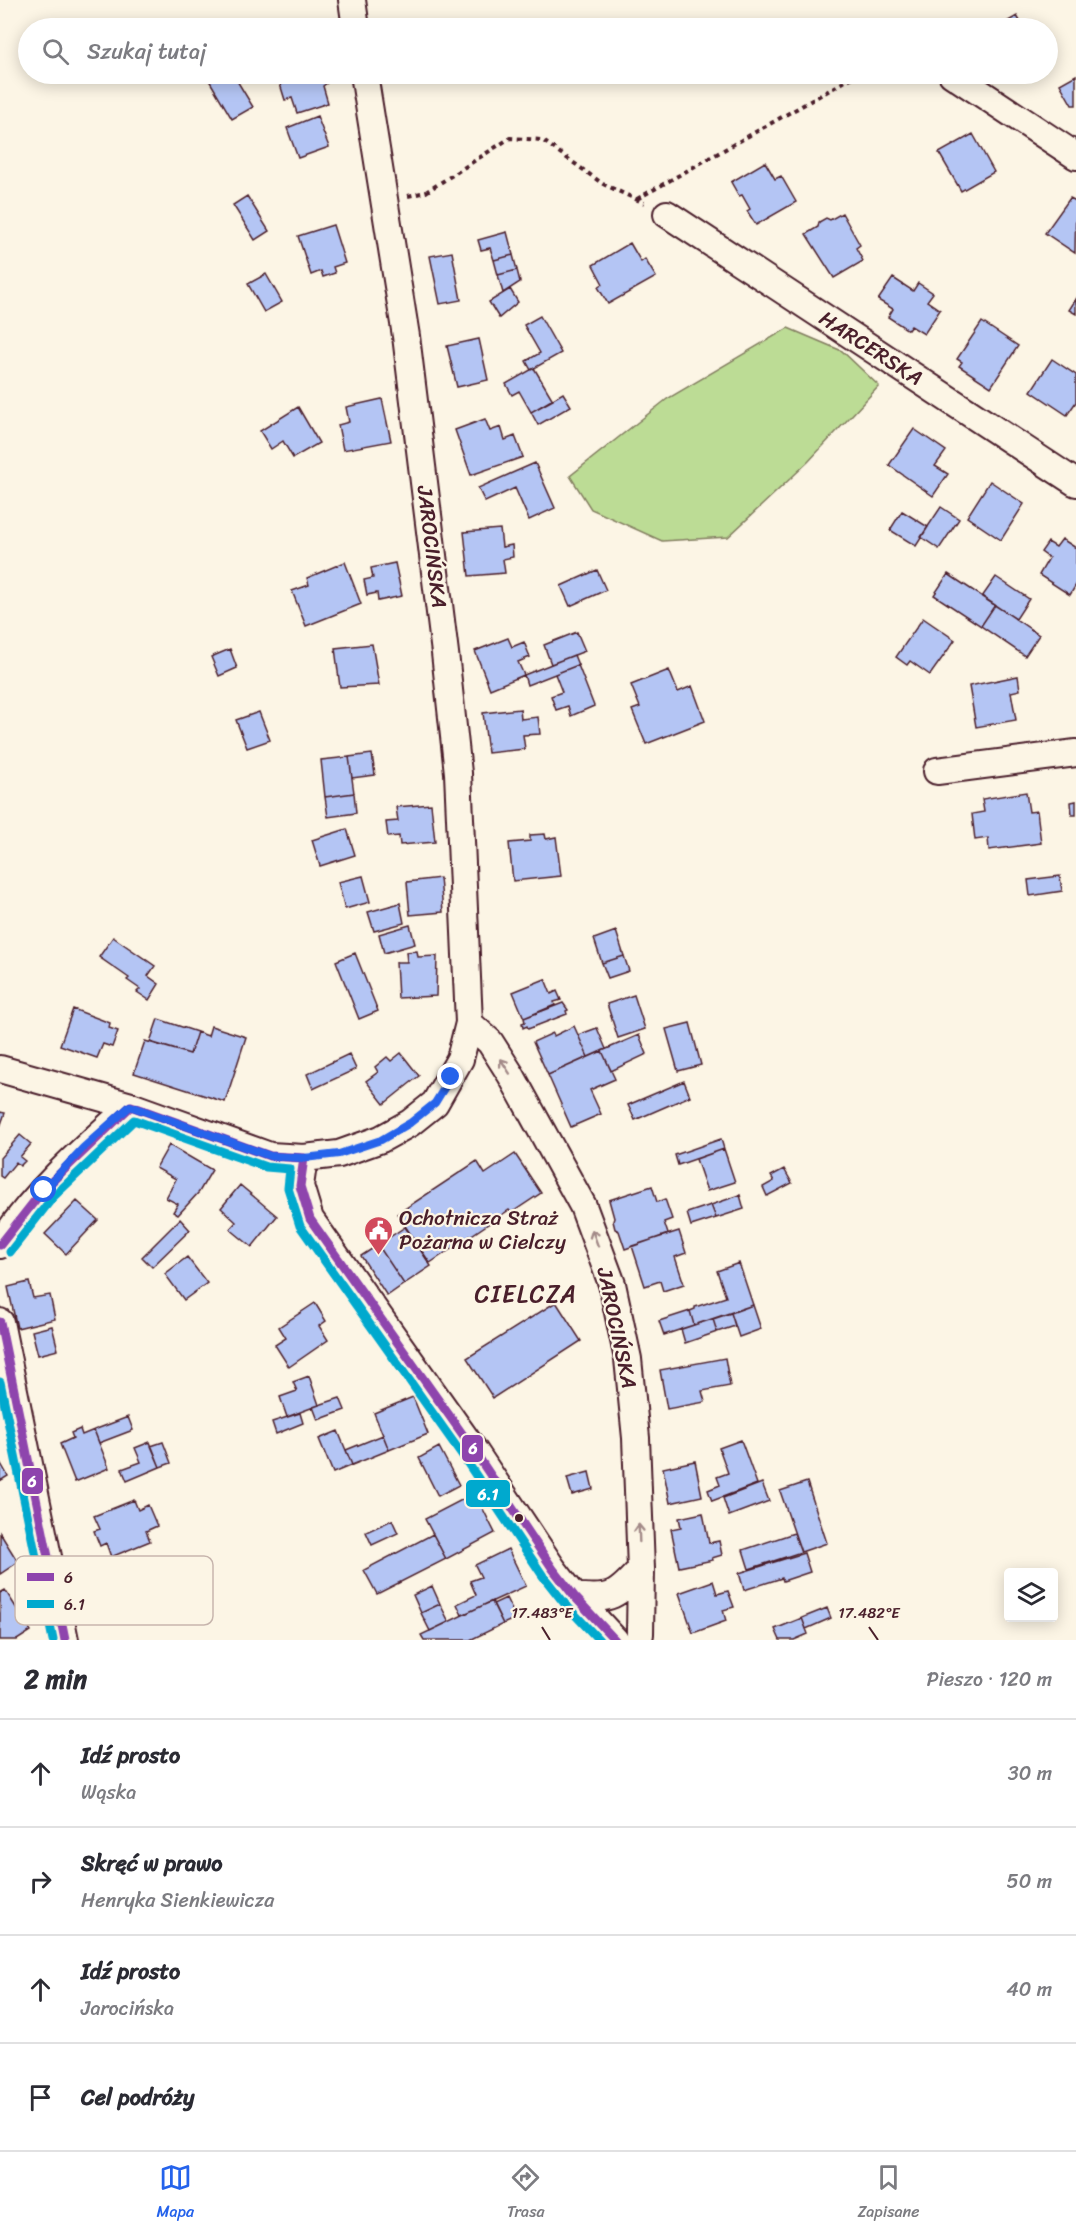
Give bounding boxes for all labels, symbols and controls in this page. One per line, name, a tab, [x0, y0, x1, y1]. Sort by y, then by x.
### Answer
search box	[18, 18, 1058, 84]
text: Szukaj tutaj	[87, 32, 206, 71]
icon: search	[39, 35, 72, 68]
street label: HARCERSKA	[811, 300, 931, 396]
street label: JAROCIŃSKA	[406, 483, 458, 611]
one-way arrow	[499, 1058, 511, 1075]
route end	[437, 1063, 463, 1089]
route start	[30, 1176, 56, 1202]
place label: Ochotnicza Straż Pożarna w Cielczy	[399, 1199, 566, 1261]
public building icon: Ochotnicza Straż Pożarna w Cielczy	[362, 1214, 394, 1256]
one-way arrow	[589, 1230, 600, 1248]
street label: JAROCIŃSKA	[585, 1263, 648, 1392]
district label: CIELCZA	[475, 1273, 577, 1315]
line badge: 6	[461, 1434, 484, 1463]
text: 6	[467, 1434, 478, 1463]
line badge: 6	[21, 1467, 44, 1495]
text: 6	[26, 1467, 37, 1496]
line badge: 6.1	[465, 1479, 511, 1508]
text: 6.1	[477, 1480, 499, 1509]
unlabelled marker	[513, 1512, 525, 1524]
one-way arrow	[633, 1524, 644, 1544]
legend	[15, 1556, 213, 1625]
text: 6	[64, 1563, 73, 1592]
map controls	[1004, 1568, 1058, 1622]
button: layers	[1004, 1568, 1058, 1622]
text: 6.1	[64, 1590, 85, 1619]
text: 17.483°E	[512, 1600, 574, 1626]
text: 17.482°E	[838, 1600, 901, 1626]
text: 2 min	[24, 1656, 87, 1702]
text: Pieszo · 120 m	[926, 1662, 1052, 1697]
text: Idź prosto	[81, 1736, 180, 1775]
text: 30 m	[1008, 1756, 1052, 1791]
icon: ahead	[24, 1757, 57, 1790]
text: Wąska	[81, 1775, 136, 1810]
text: Skręć w prawo	[81, 1844, 223, 1883]
text: 50 m	[1007, 1864, 1052, 1899]
icon: right	[24, 1865, 57, 1898]
text: Henryka Sienkiewicza	[81, 1883, 274, 1918]
text: Idź prosto	[81, 1952, 180, 1991]
text: 40 m	[1006, 1972, 1052, 2007]
icon: ahead	[24, 1973, 57, 2006]
text: Jarocińska	[81, 1991, 174, 2026]
text: Cel podróży	[81, 2078, 194, 2117]
icon: arrive	[24, 2081, 57, 2114]
tab: Mapa	[157, 2161, 194, 2226]
tab: Trasa	[507, 2161, 545, 2226]
tab: Zapisane	[858, 2161, 919, 2226]

